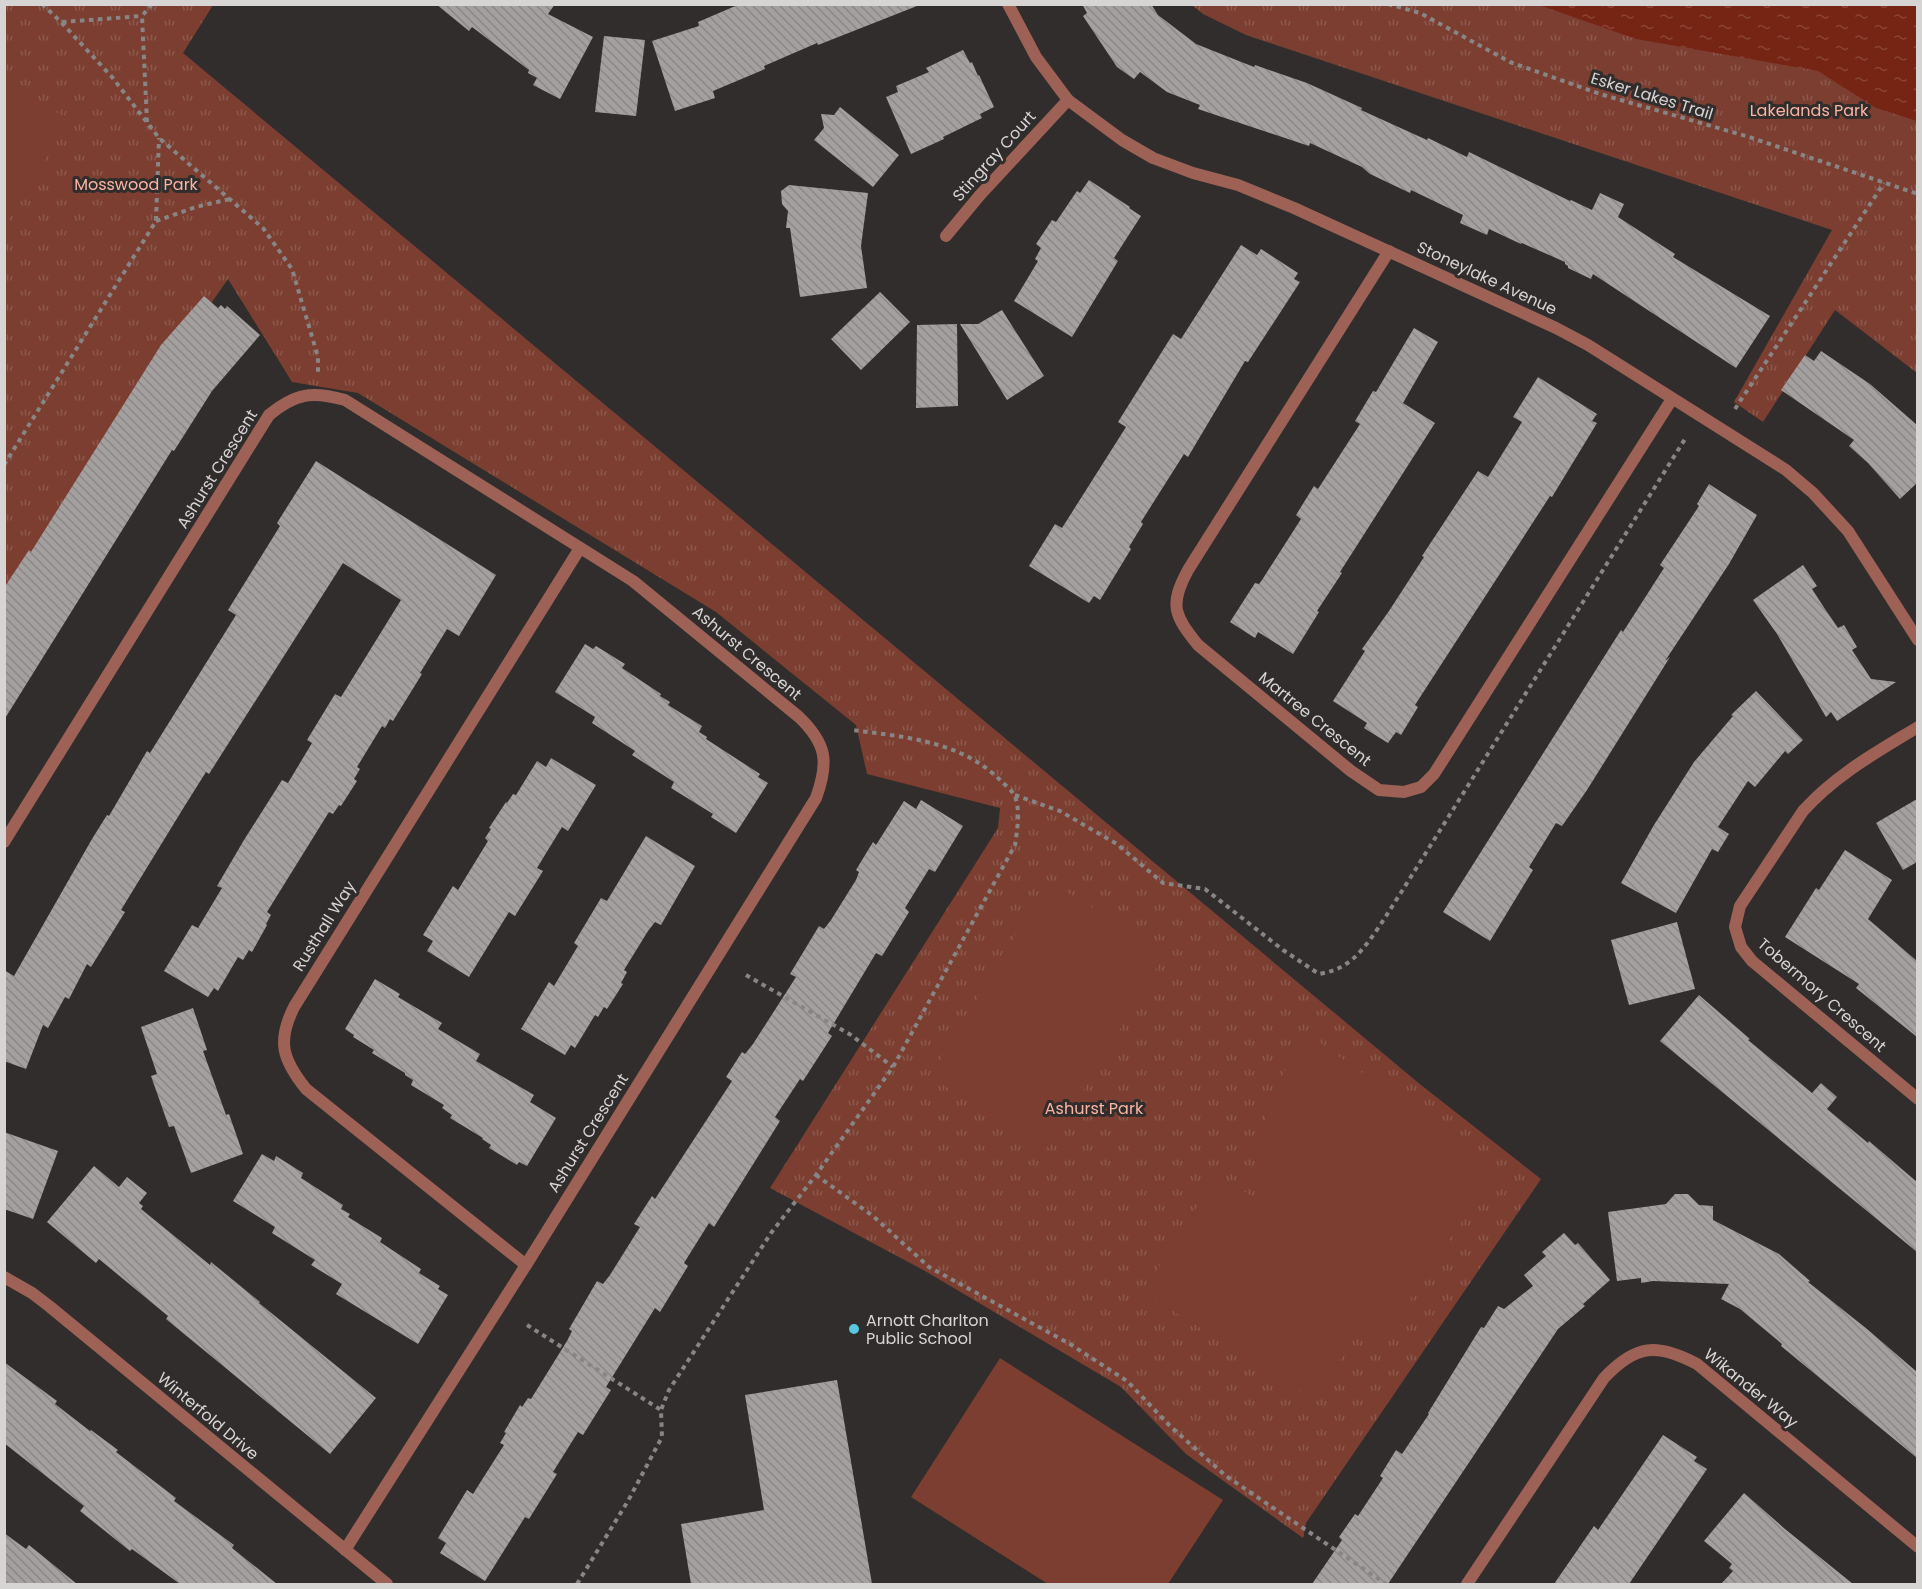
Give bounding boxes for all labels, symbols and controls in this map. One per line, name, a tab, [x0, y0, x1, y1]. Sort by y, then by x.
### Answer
street label: Esker Lakes Trail	[1588, 66, 1716, 126]
park label: Lakelands Park	[1750, 99, 1869, 122]
street label: Stingray Court	[947, 105, 1041, 206]
park label: Mosswood Park	[74, 173, 199, 196]
street label: Stoneylake Avenue	[1413, 235, 1561, 321]
street label: Ashurst Crescent	[171, 405, 263, 533]
street label: Ashurst Crescent	[687, 600, 807, 706]
street label: Martree Crescent	[1254, 666, 1376, 772]
street label: Rusthall Way	[287, 876, 361, 976]
street label: Tobermory Crescent	[1753, 933, 1892, 1058]
street label: Ashurst Crescent	[542, 1069, 634, 1197]
park label: Ashurst Park	[1045, 1097, 1144, 1120]
place label: Arnott Charlton Public School	[866, 1309, 989, 1350]
marker: Arnott Charlton Public School	[847, 1322, 861, 1336]
street label: Wikander Way	[1699, 1343, 1803, 1433]
street label: Winterfold Drive	[152, 1367, 264, 1465]

